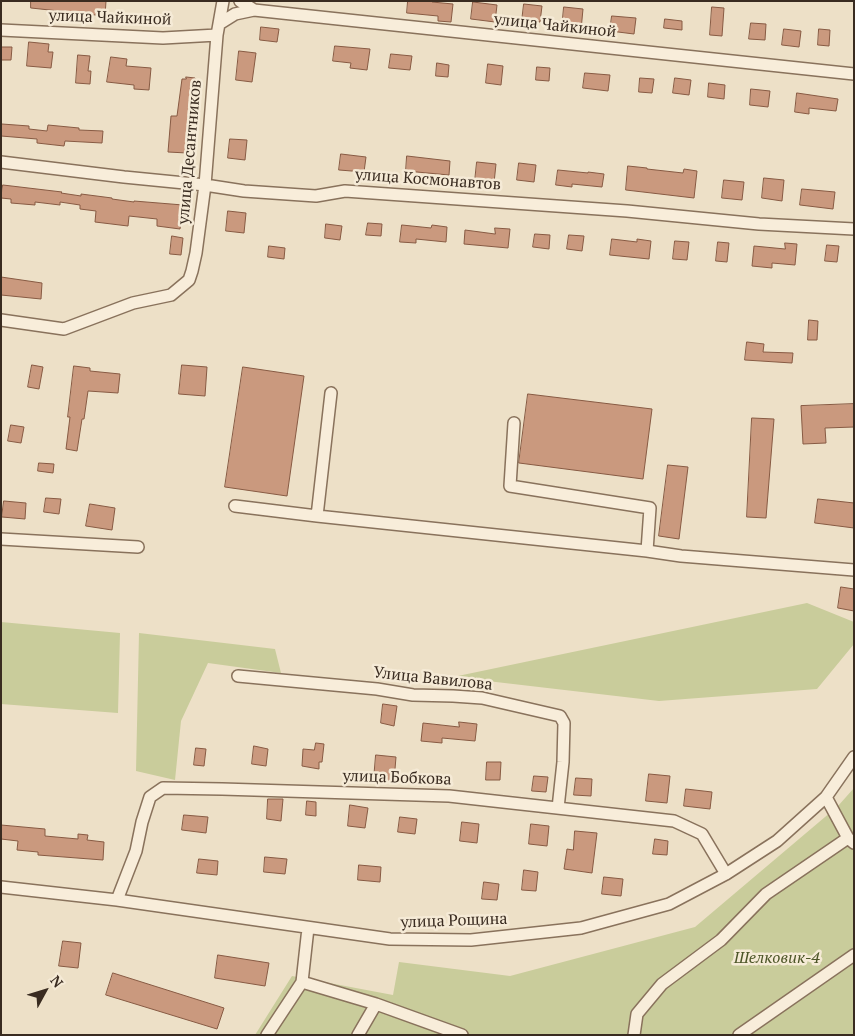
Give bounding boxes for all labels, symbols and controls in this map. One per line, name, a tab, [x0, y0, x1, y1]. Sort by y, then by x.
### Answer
street label: улица Чайкиной	[48, 6, 172, 30]
street label: улица Чайкиной	[493, 10, 617, 42]
street label: улица Десантников	[174, 79, 206, 225]
street label: улица Космонавтов	[354, 165, 502, 195]
street label: Улица Вавилова	[373, 663, 493, 695]
street label: улица Бобкова	[342, 767, 452, 789]
street label: улица Рощина	[400, 910, 508, 932]
park label: Шелковик-4	[734, 948, 820, 968]
north arrow	[20, 966, 70, 1016]
text: N	[46, 971, 68, 991]

